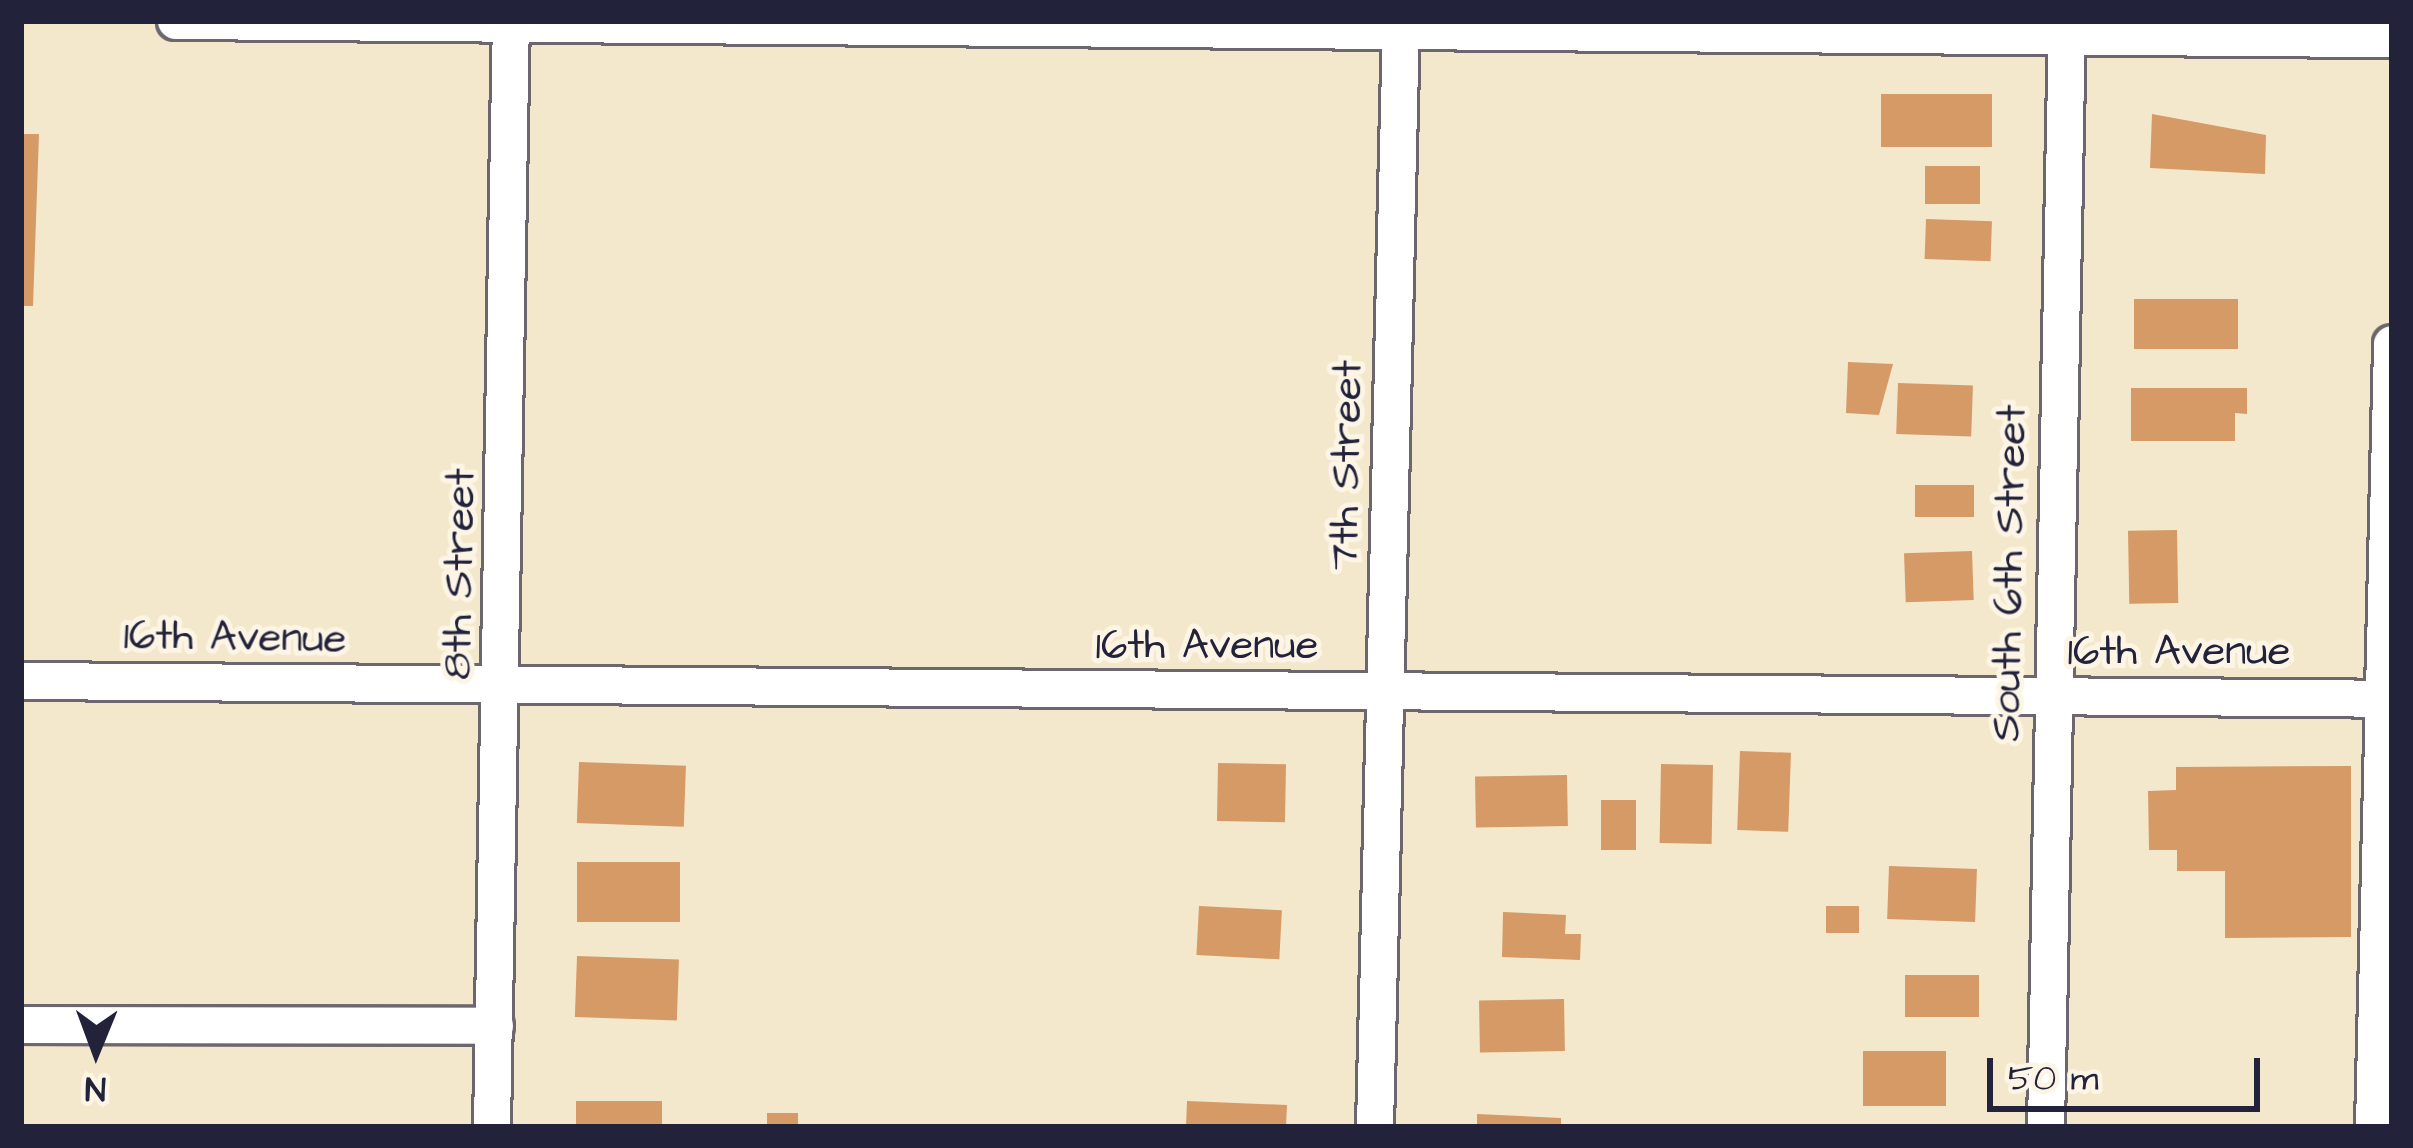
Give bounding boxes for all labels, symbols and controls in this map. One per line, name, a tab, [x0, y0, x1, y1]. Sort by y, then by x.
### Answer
street label: 7th Street	[1320, 360, 1374, 570]
street label: South 6th Street	[1982, 404, 2038, 742]
street label: 8th Street	[433, 468, 487, 680]
street label: 16th Avenue	[123, 611, 347, 665]
street label: 16th Avenue	[1096, 621, 1318, 671]
street label: 16th Avenue	[2068, 627, 2290, 677]
north arrow	[36, 992, 156, 1112]
scale bar	[1993, 1034, 2266, 1108]
text: 50 m	[2008, 1053, 2099, 1104]
text: N	[85, 1065, 106, 1111]

